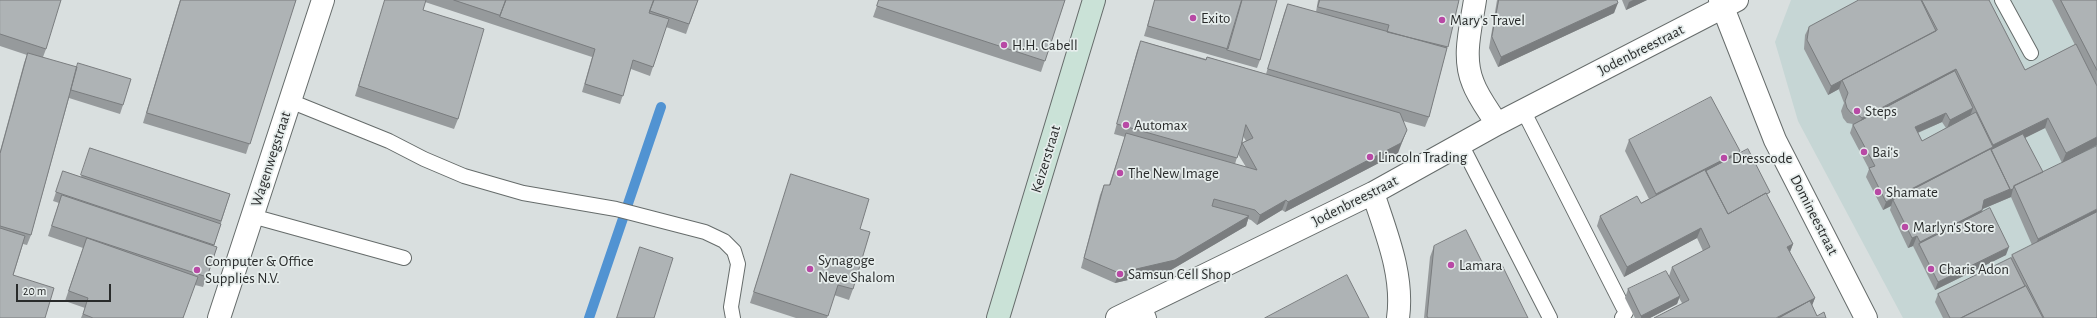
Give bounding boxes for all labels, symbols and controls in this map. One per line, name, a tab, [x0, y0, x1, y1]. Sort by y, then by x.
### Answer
place label: Exito	[1201, 9, 1230, 27]
place label: Mary's Travel	[1450, 11, 1525, 29]
marker: Exito	[1188, 13, 1198, 23]
marker: Mary's Travel	[1437, 15, 1447, 25]
street label: Jodenbreestraat	[1595, 21, 1687, 79]
place label: H.H. Cabell	[1012, 36, 1078, 54]
marker: H.H. Cabell	[999, 40, 1009, 50]
place label: Steps	[1865, 102, 1897, 120]
marker: Steps	[1852, 106, 1862, 116]
street label: Wagenwegstraat	[247, 109, 295, 209]
place label: Automax	[1134, 116, 1187, 134]
marker: Automax	[1121, 120, 1131, 130]
street label: Keizerstraat	[1027, 123, 1065, 195]
place label: Bai's	[1872, 143, 1899, 161]
marker: Bai's	[1859, 147, 1869, 157]
place label: Lincoln Trading	[1378, 148, 1467, 166]
place label: Dresscode	[1732, 149, 1792, 167]
marker: Lincoln Trading	[1365, 152, 1375, 162]
marker: Dresscode	[1719, 153, 1729, 163]
place label: The New Image	[1128, 164, 1219, 182]
marker: The New Image	[1115, 168, 1125, 178]
street label: Jodenbreestraat	[1309, 172, 1401, 230]
street label: Domineestraat	[1786, 172, 1842, 258]
place label: Shamate	[1886, 183, 1938, 201]
marker: Shamate	[1873, 187, 1883, 197]
place label: Marlyn's Store	[1913, 218, 1994, 236]
marker: Marlyn's Store	[1900, 222, 1910, 232]
place label: Synagoge Neve Shalom	[818, 251, 895, 286]
place label: Computer & Office Supplies N.V.	[205, 252, 314, 287]
place label: Lamara	[1459, 256, 1502, 274]
marker: Lamara	[1446, 260, 1456, 270]
place label: Charis Adon	[1939, 260, 2009, 278]
marker: Synagoge Neve Shalom	[805, 264, 815, 274]
marker: Charis Adon	[1926, 264, 1936, 274]
marker: Computer & Office Supplies N.V.	[192, 265, 202, 275]
place label: Samsun Cell Shop	[1128, 265, 1231, 283]
marker: Samsun Cell Shop	[1115, 269, 1125, 279]
scale bar	[18, 276, 113, 302]
text: 20 m	[23, 285, 46, 297]

